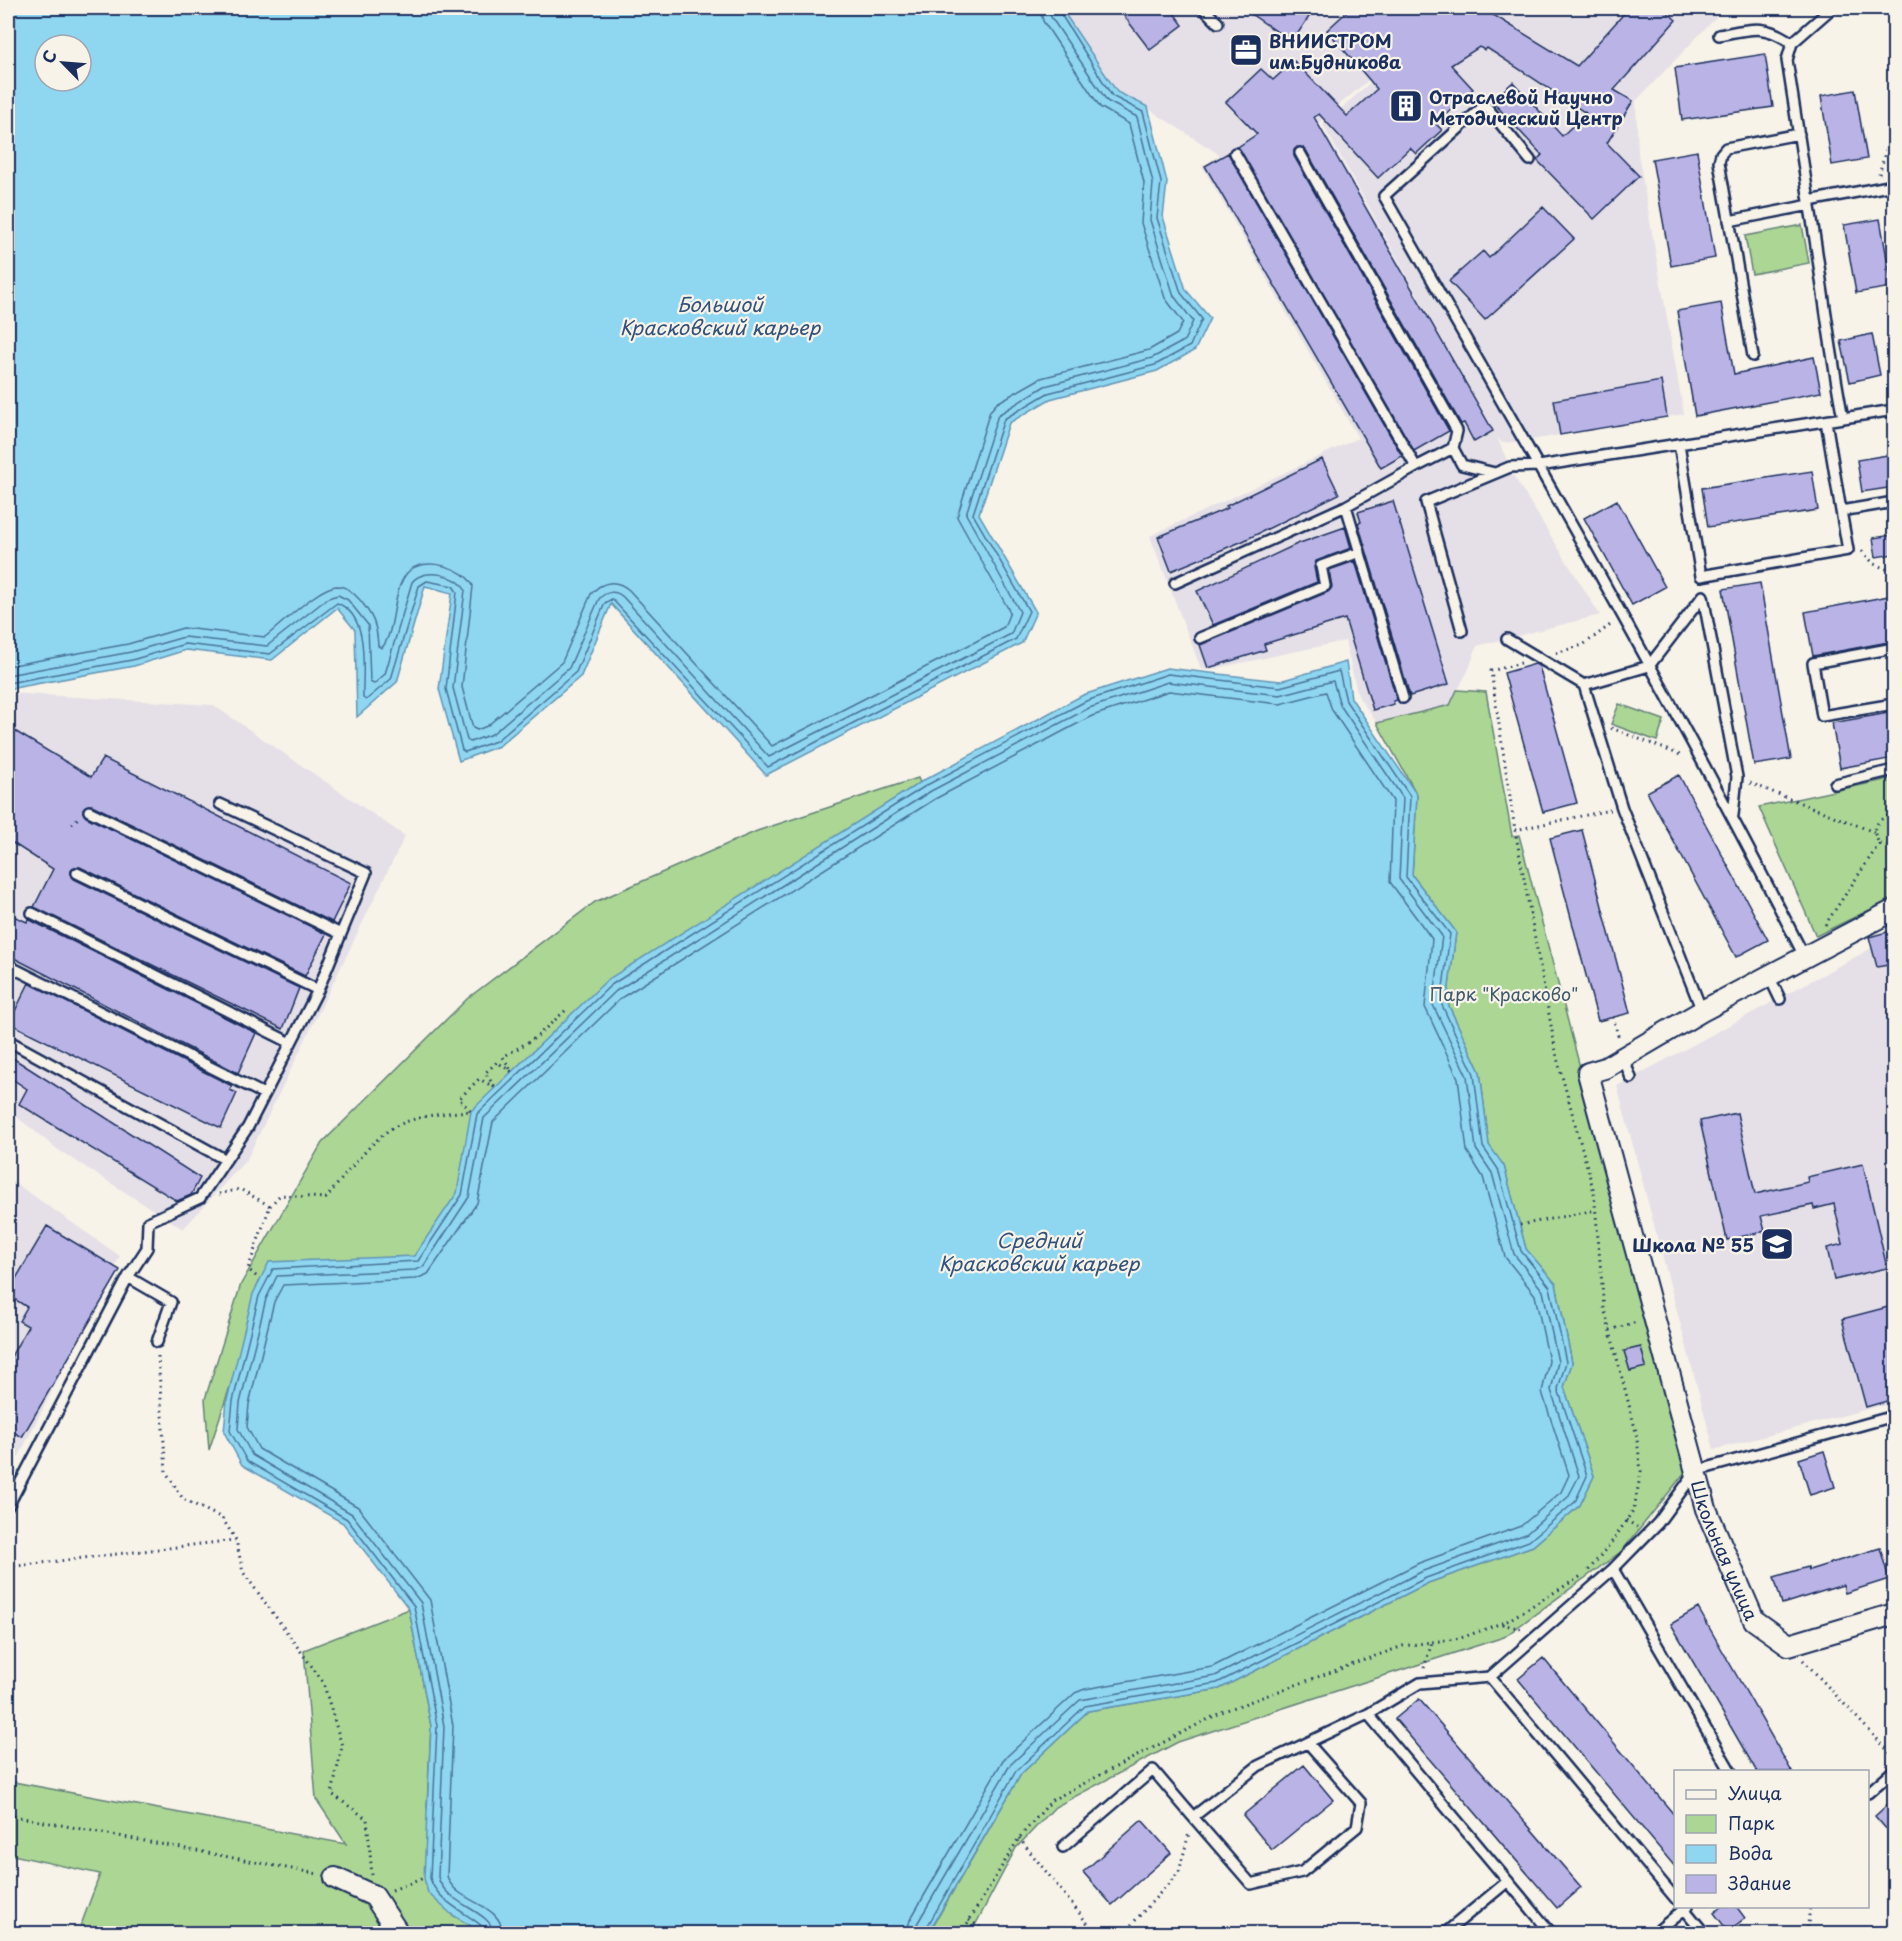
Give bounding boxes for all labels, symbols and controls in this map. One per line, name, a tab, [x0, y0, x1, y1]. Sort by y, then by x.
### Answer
place label: ВНИИСТРОМ им.Будникова	[1269, 27, 1401, 75]
office icon: ВНИИСТРОМ им.Будникова	[1228, 32, 1264, 68]
north arrow	[33, 33, 93, 93]
text: С	[35, 46, 62, 67]
place label: Отраслевой Научно Методический Центр	[1429, 83, 1623, 131]
building icon: Отраслевой Научно Методический Центр	[1388, 88, 1424, 124]
water label: Большой Красковский карьер	[620, 289, 822, 342]
park label: Парк "Красково"	[1429, 980, 1579, 1007]
water label: Средний Красковский карьер	[939, 1225, 1141, 1278]
school or university icon: Школа № 55	[1759, 1226, 1795, 1262]
place label: Школа № 55	[1632, 1231, 1754, 1258]
street label: Школьная улица	[1685, 1477, 1766, 1625]
legend	[1674, 1770, 1869, 1908]
text: Улица	[1728, 1779, 1782, 1806]
text: Парк	[1728, 1809, 1775, 1836]
text: Вода	[1728, 1839, 1773, 1866]
text: Здание	[1728, 1869, 1791, 1896]

